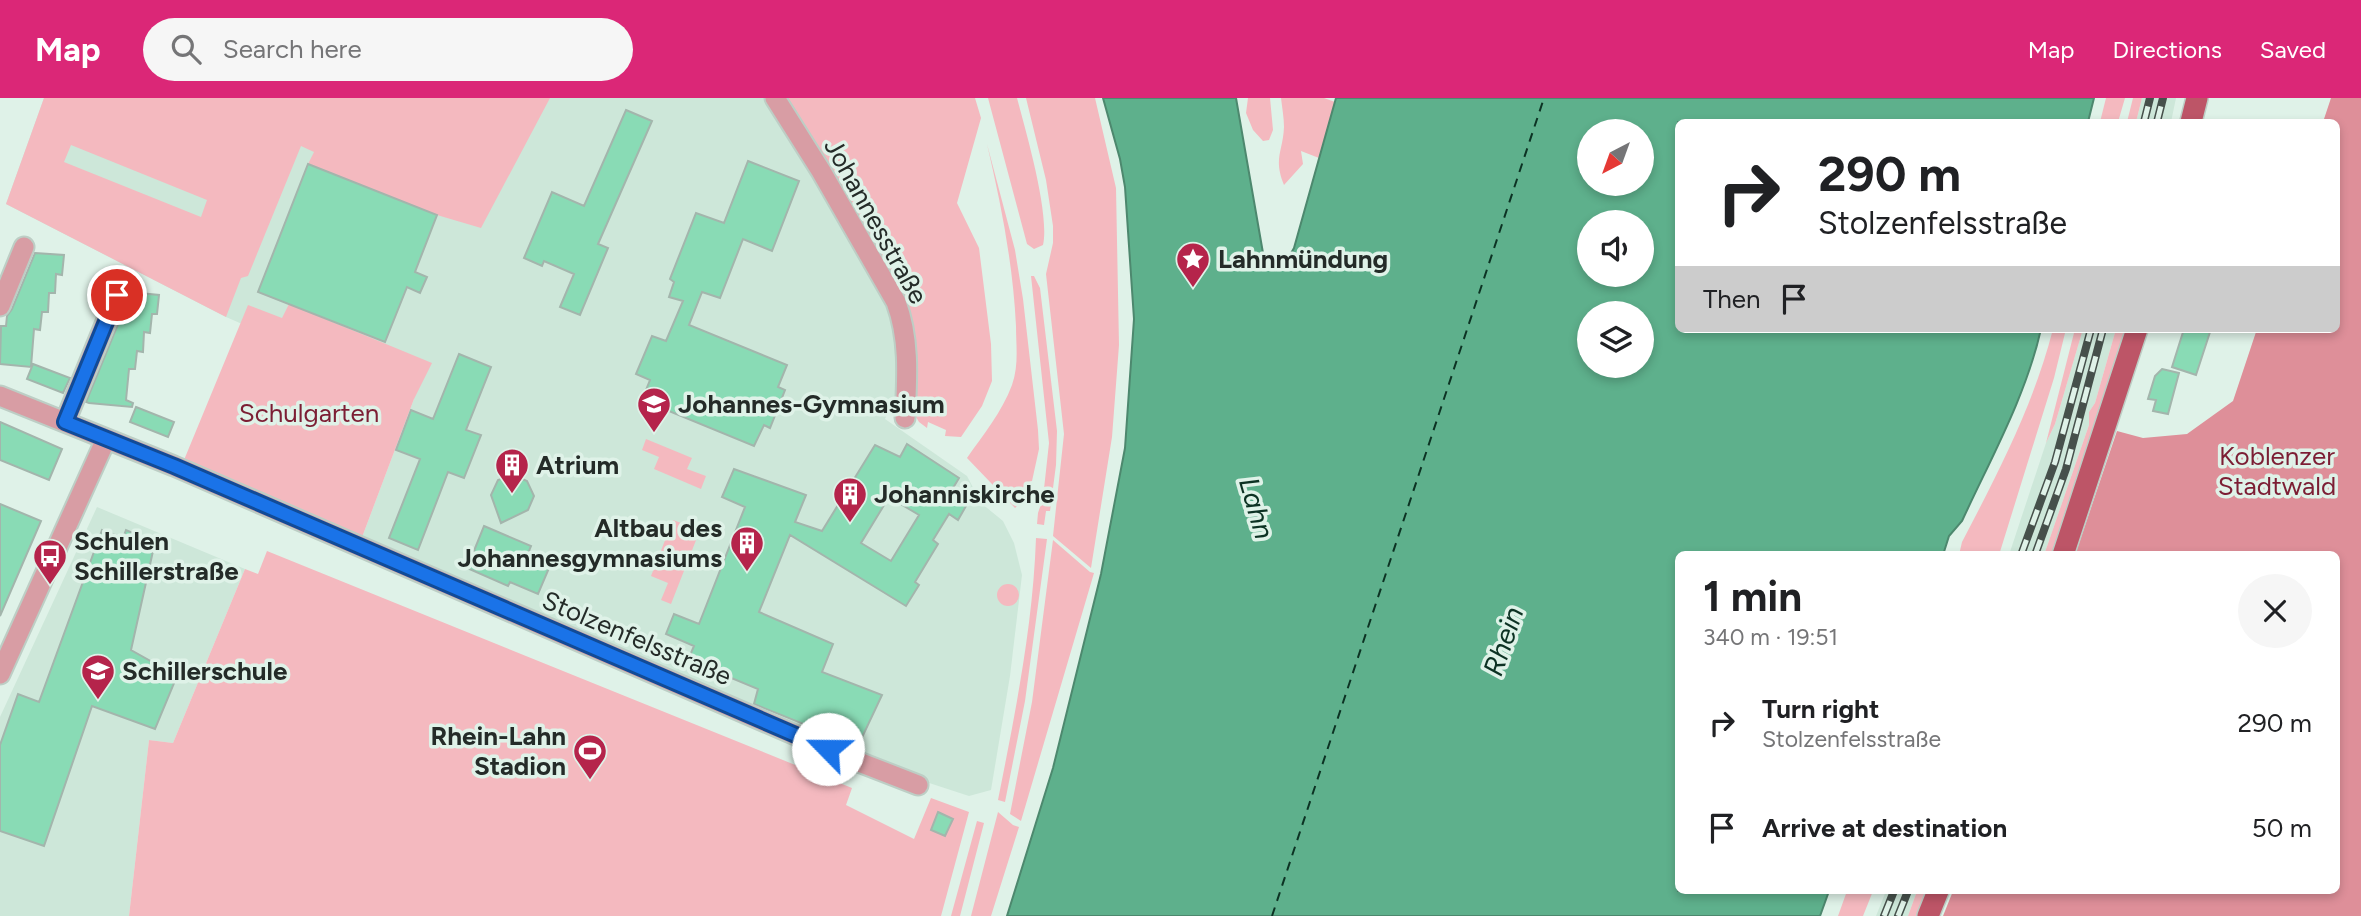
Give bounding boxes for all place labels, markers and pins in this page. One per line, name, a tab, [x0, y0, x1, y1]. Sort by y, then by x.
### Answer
place icon: Lahnmündung	[1174, 240, 1212, 289]
place label: Lahnmündung	[1218, 243, 1388, 275]
pin	[87, 265, 147, 325]
school or university icon: Johannes-Gymnasium	[635, 385, 673, 434]
place label: Johannes-Gymnasium	[678, 388, 945, 420]
building icon: Atrium	[493, 446, 531, 495]
place label: Atrium	[536, 449, 619, 481]
building icon: Johanniskirche	[831, 475, 869, 524]
place label: Johanniskirche	[874, 478, 1055, 510]
place label: Altbau des Johannesgymnasiums	[457, 512, 722, 574]
building icon: Altbau des Johannesgymnasiums	[728, 524, 766, 573]
place label: Schulen Schillerstraße	[74, 525, 239, 587]
bus stop icon: Schulen Schillerstraße	[31, 537, 69, 586]
school or university icon: Schillerschule	[79, 652, 117, 701]
place label: Schillerschule	[122, 655, 287, 687]
place label: Rhein-Lahn Stadion	[430, 720, 566, 782]
sports icon: Rhein-Lahn Stadion	[571, 732, 609, 781]

